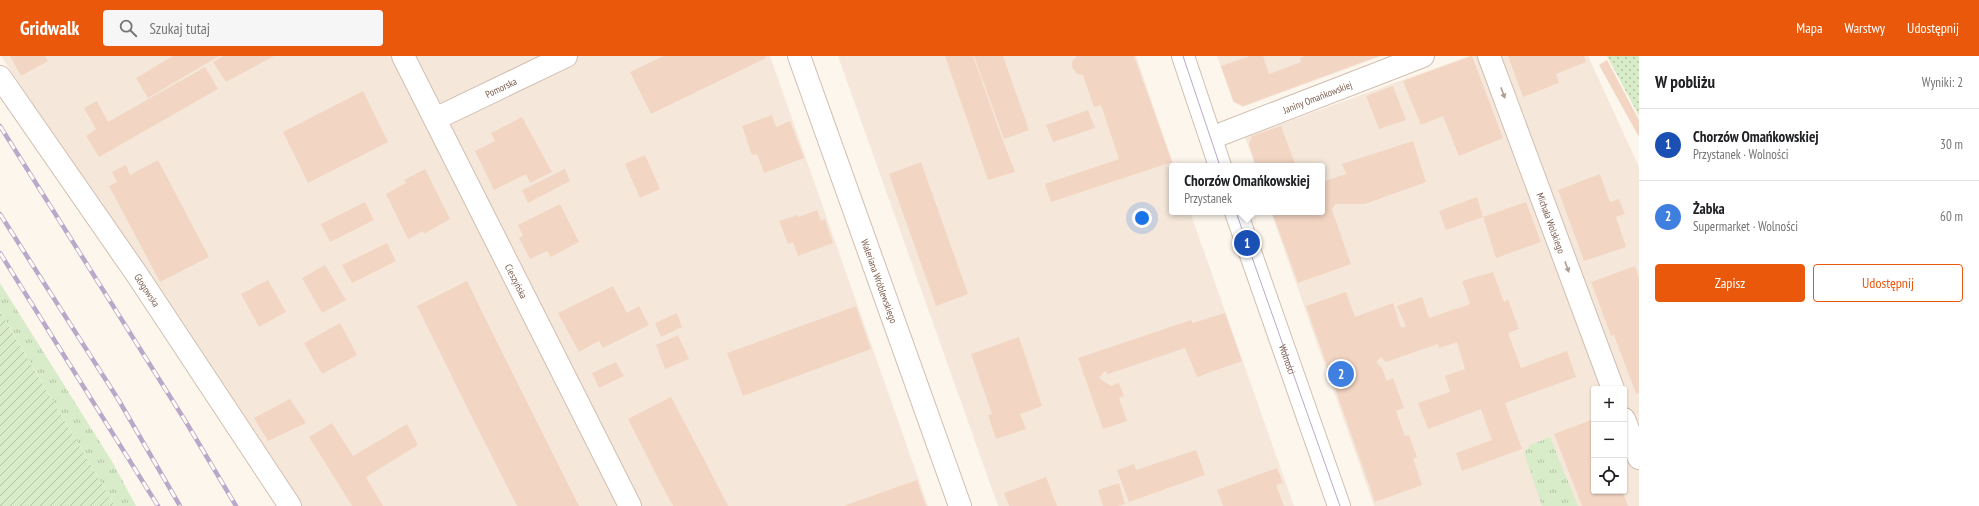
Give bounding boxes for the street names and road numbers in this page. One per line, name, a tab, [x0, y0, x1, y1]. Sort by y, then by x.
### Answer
street label: Pomorska	[483, 75, 519, 101]
street label: Janiny Omańkowskiej	[1280, 78, 1354, 117]
street label: Michała Wolskiego	[1533, 191, 1568, 255]
street label: Waleriana Wróblewskiego	[858, 237, 900, 325]
street label: Cieszyńska	[502, 262, 530, 301]
street label: Głogowska	[131, 271, 163, 309]
street label: Wolności	[1276, 343, 1298, 376]

